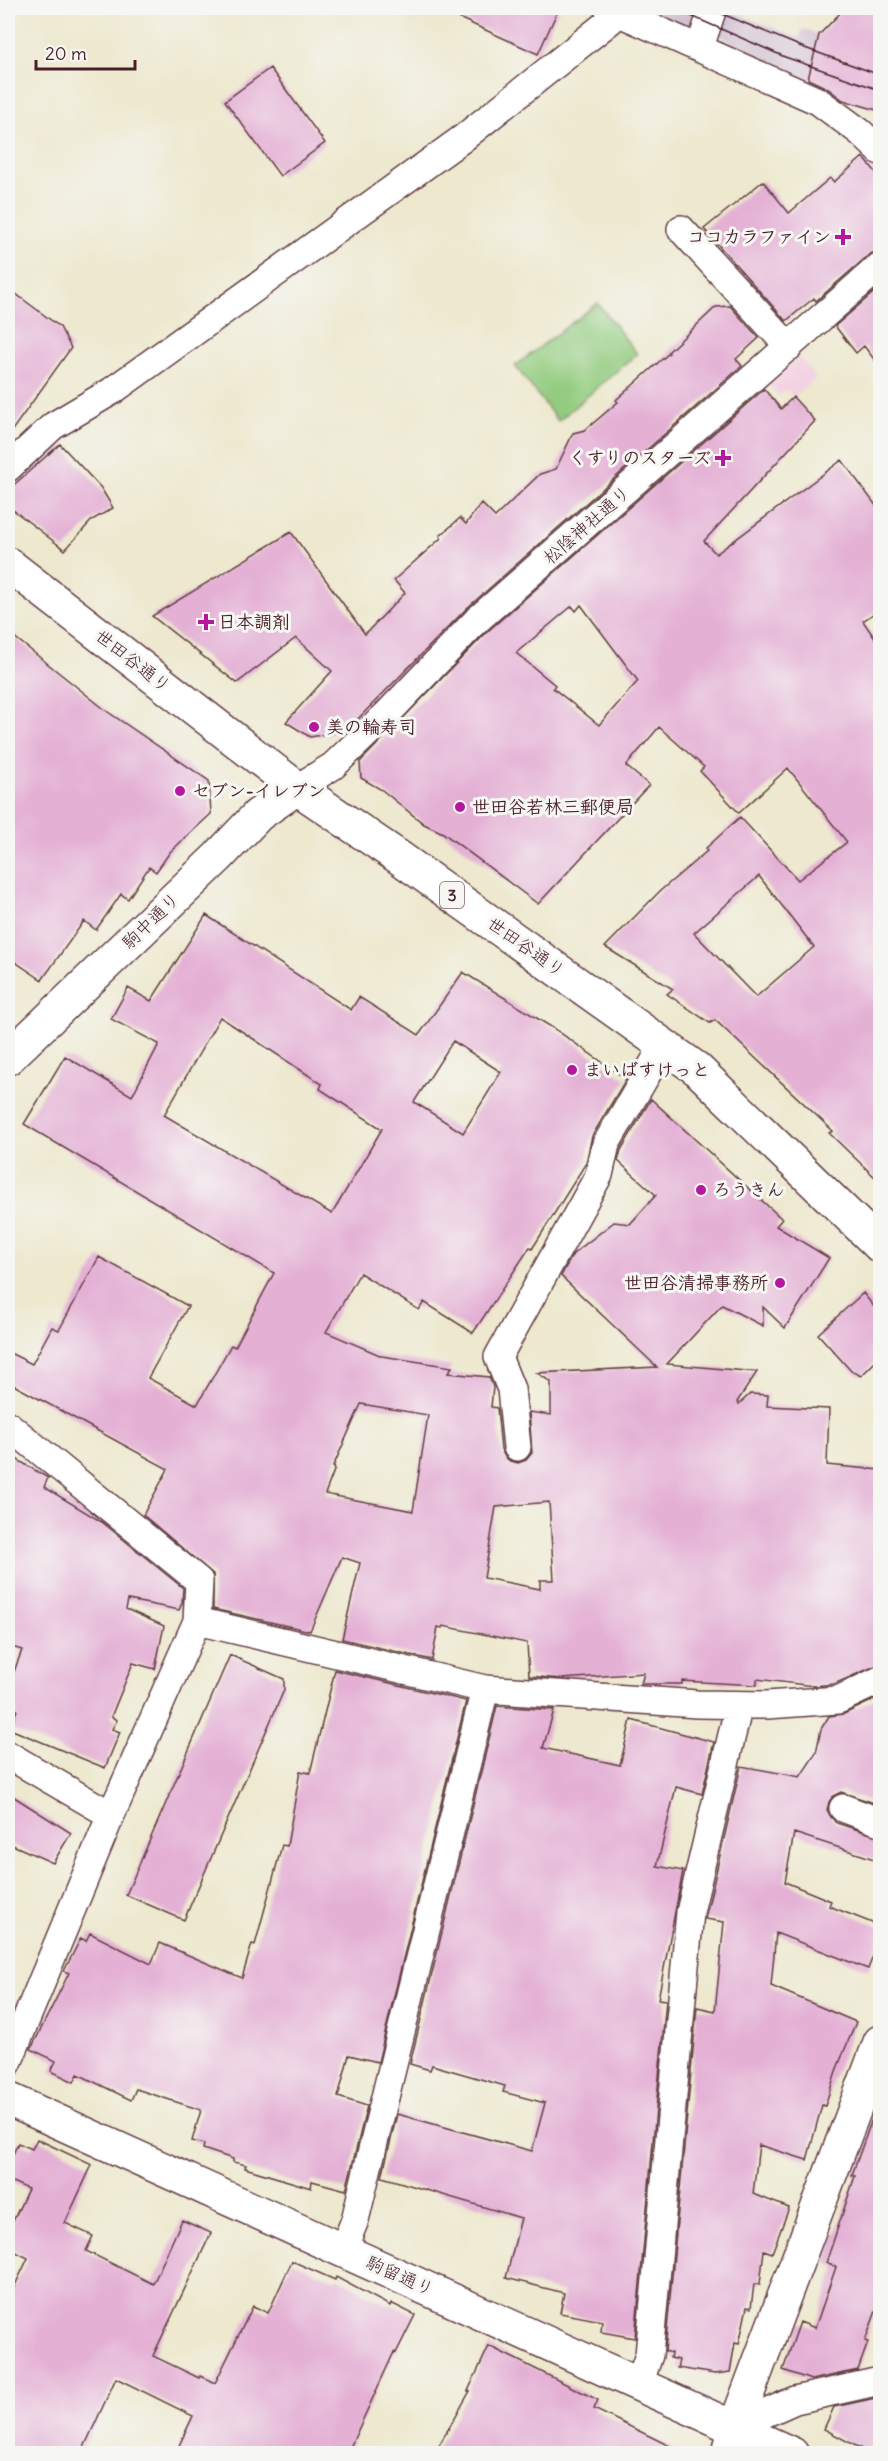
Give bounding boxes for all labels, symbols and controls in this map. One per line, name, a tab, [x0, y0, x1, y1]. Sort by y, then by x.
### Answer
scale bar	[36, 33, 135, 71]
text: 20 m	[45, 42, 87, 65]
place label: ココカラファイン	[687, 225, 831, 248]
marker: ココカラファイン	[836, 230, 850, 244]
place label: くすりのスターズ	[568, 446, 711, 469]
marker: くすりのスターズ	[716, 451, 730, 465]
street label: 松陰神社通り	[538, 481, 635, 569]
place label: 日本調剤	[218, 610, 290, 633]
marker: 日本調剤	[199, 615, 213, 629]
street label: 世田谷通り	[91, 624, 176, 697]
place label: 美の輪寿司	[326, 715, 416, 738]
marker: 美の輪寿司	[307, 720, 321, 734]
place label: セブン-イレブン	[192, 779, 326, 802]
marker: セブン-イレブン	[173, 784, 187, 798]
place label: 世田谷若林三郵便局	[472, 795, 634, 818]
marker: 世田谷若林三郵便局	[453, 800, 467, 814]
road number: 3	[440, 882, 464, 908]
street label: 駒中通り	[117, 887, 185, 954]
street label: 世田谷通り	[483, 911, 570, 982]
place label: まいばすけっと	[584, 1058, 710, 1081]
marker: まいばすけっと	[565, 1063, 579, 1077]
place label: ろうきん	[713, 1178, 785, 1201]
marker: ろうきん	[694, 1183, 708, 1197]
place label: 世田谷清掃事務所	[624, 1271, 768, 1294]
marker: 世田谷清掃事務所	[773, 1276, 787, 1290]
street label: 駒留通り	[363, 2250, 438, 2301]

